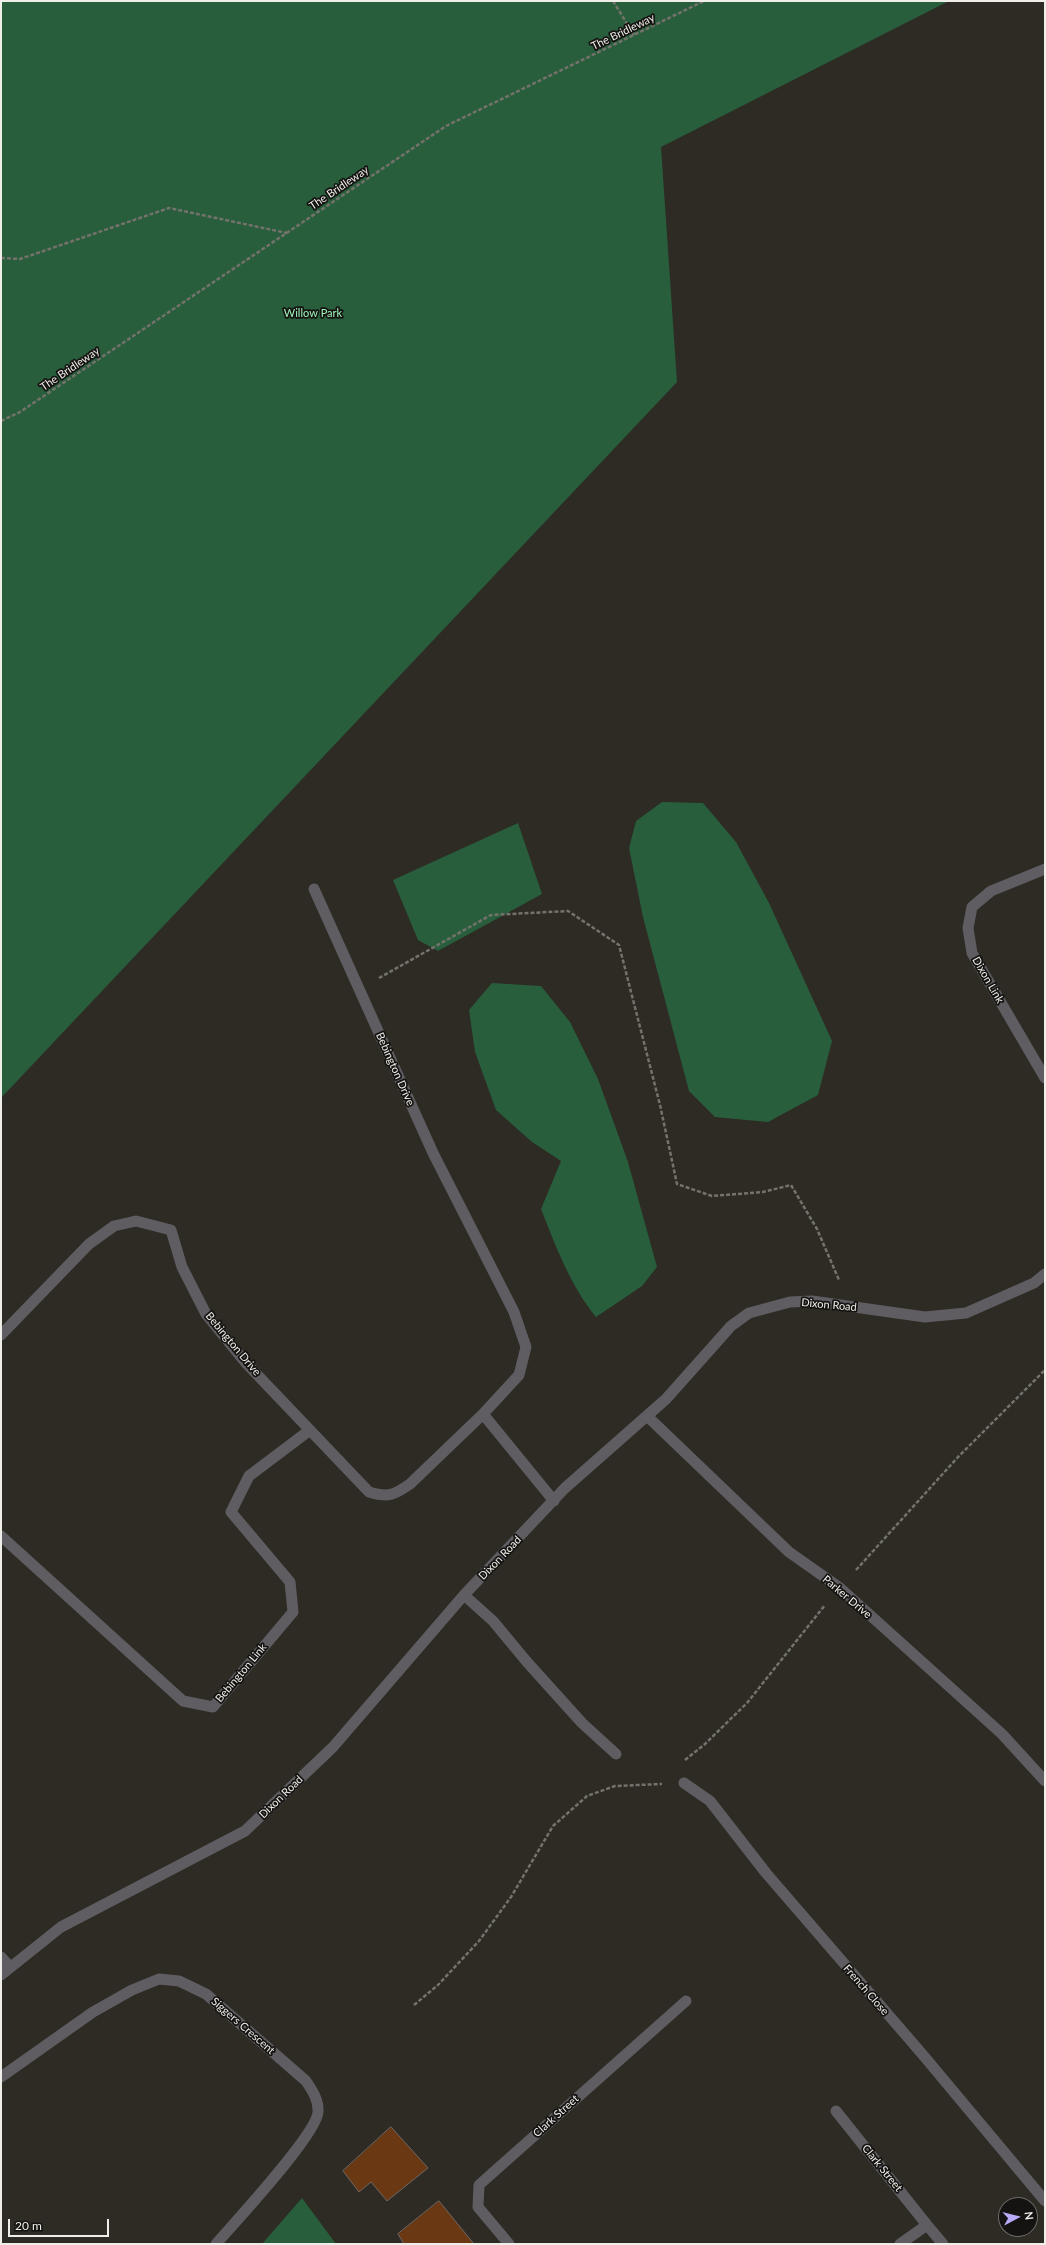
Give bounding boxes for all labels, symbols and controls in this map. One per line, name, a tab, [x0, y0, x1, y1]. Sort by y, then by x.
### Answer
street label: The Bridleway	[589, 11, 657, 53]
street label: The Bridleway	[307, 163, 371, 213]
park label: Willow Park	[284, 306, 342, 320]
street label: The Bridleway	[38, 344, 102, 394]
street label: Dixon Link	[969, 954, 1007, 1006]
street label: Bebington Drive	[373, 1030, 417, 1108]
street label: Dixon Road	[801, 1296, 857, 1314]
street label: Bebington Drive	[203, 1310, 263, 1378]
street label: Dixon Road	[476, 1533, 524, 1583]
street label: Parker Drive	[820, 1573, 874, 1621]
street label: Bebington Link	[213, 1641, 269, 1705]
street label: Dixon Road	[256, 1773, 306, 1821]
street label: French Close	[841, 1962, 891, 2018]
street label: Siggers Crescent	[209, 1995, 277, 2057]
street label: Clark Street	[530, 2092, 582, 2140]
street label: Clark Street	[859, 2142, 905, 2194]
north arrow	[998, 2197, 1038, 2237]
scale bar	[10, 2211, 111, 2237]
text: N	[1022, 2211, 1036, 2221]
text: 20 m	[15, 2218, 42, 2233]

